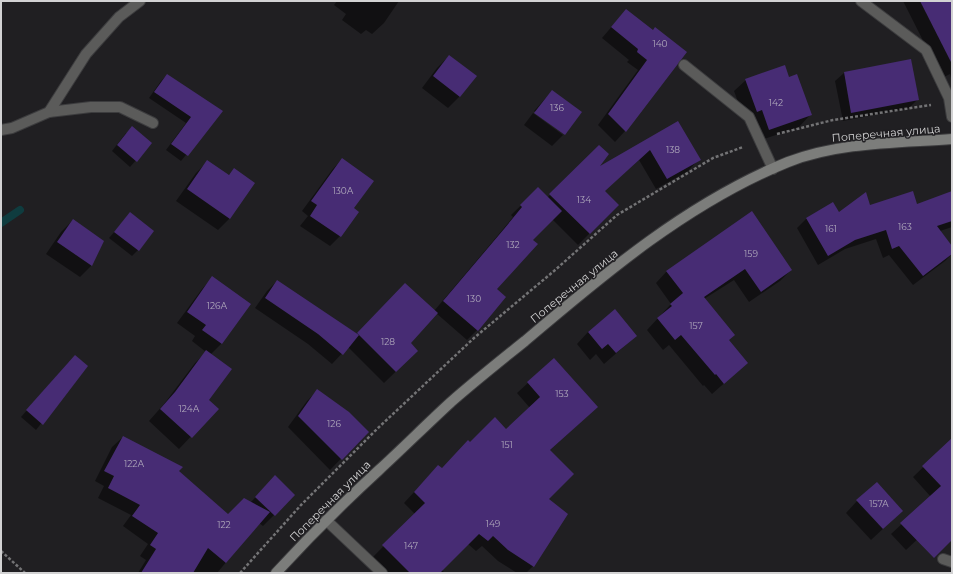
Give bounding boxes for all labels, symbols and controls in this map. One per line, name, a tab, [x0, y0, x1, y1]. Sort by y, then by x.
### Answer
house number: 140	[652, 38, 668, 49]
house number: 142	[769, 97, 783, 108]
house number: 136	[550, 102, 564, 113]
street label: Поперечная улица	[831, 121, 941, 145]
house number: 138	[666, 144, 680, 155]
house number: 130А	[333, 185, 354, 196]
house number: 134	[577, 194, 591, 205]
house number: 163	[898, 221, 912, 232]
house number: 161	[825, 223, 837, 234]
house number: 132	[506, 239, 520, 250]
street label: Поперечная улица	[527, 246, 621, 326]
house number: 159	[744, 248, 758, 259]
house number: 130	[467, 293, 481, 304]
house number: 126А	[207, 300, 228, 311]
house number: 157	[689, 320, 703, 331]
house number: 128	[381, 336, 395, 347]
house number: 153	[555, 388, 569, 399]
house number: 124А	[179, 403, 200, 414]
house number: 126	[327, 418, 341, 429]
house number: 151	[501, 439, 513, 450]
house number: 122А	[124, 458, 144, 469]
street label: Поперечная улица	[287, 458, 373, 544]
house number: 157А	[869, 498, 889, 509]
house number: 149	[486, 518, 501, 529]
house number: 122	[217, 519, 231, 530]
house number: 147	[404, 540, 418, 551]

